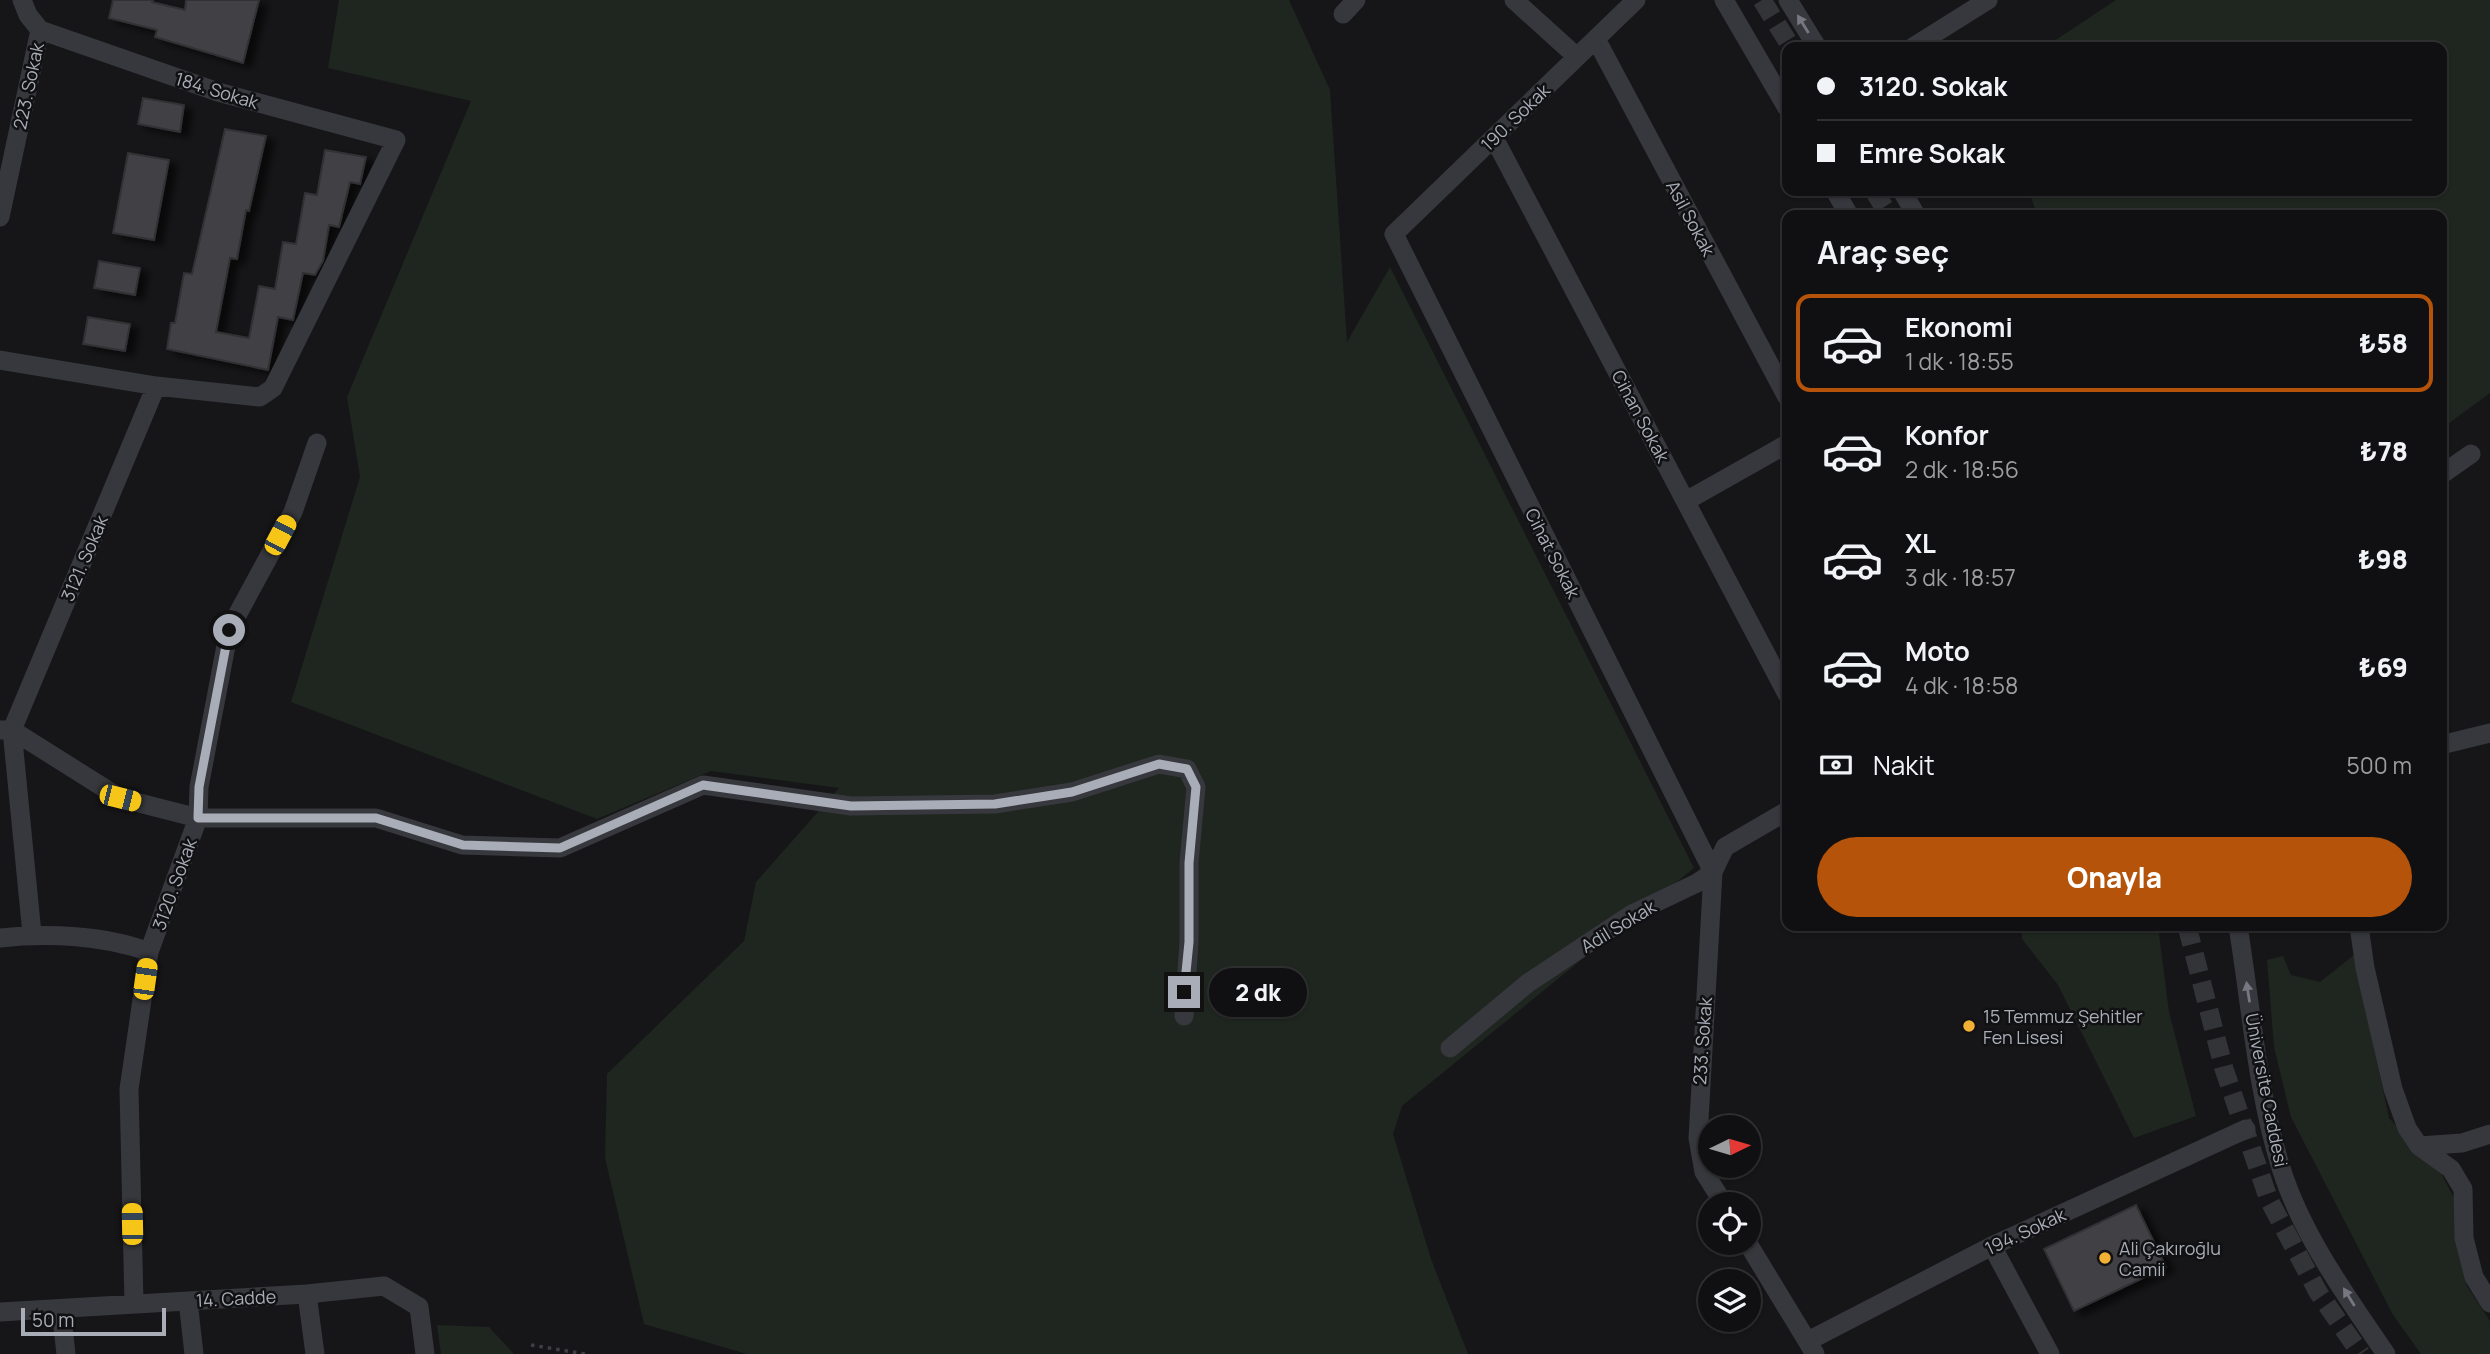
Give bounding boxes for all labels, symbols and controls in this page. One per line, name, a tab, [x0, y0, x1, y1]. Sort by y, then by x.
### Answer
one-way arrow	[1796, 14, 1809, 33]
street label: 223. Sokak	[7, 39, 49, 132]
street label: 184. Sokak	[173, 66, 262, 114]
text: 3120. Sokak	[1859, 68, 2007, 104]
street label: 190. Sokak	[1475, 77, 1555, 156]
text: Emre Sokak	[1859, 135, 2005, 171]
street label: Asil Sokak	[1661, 176, 1721, 261]
text: Araç seç	[1817, 230, 1949, 274]
text: Ekonomi	[1905, 309, 2013, 345]
icon: car	[1821, 312, 1884, 375]
text: ₺58	[2359, 325, 2408, 361]
text: 1 dk · 18:55	[1905, 345, 2014, 377]
street label: Cihan Sokak	[1607, 365, 1676, 467]
text: Konfor	[1905, 417, 1989, 453]
icon: car	[1821, 420, 1884, 483]
text: ₺78	[2360, 433, 2408, 469]
text: 2 dk · 18:56	[1905, 453, 2019, 485]
street label: Cihat Sokak	[1520, 504, 1586, 603]
street label: 3121. Sokak	[55, 510, 113, 605]
car	[261, 512, 300, 558]
text: XL	[1905, 525, 1936, 561]
icon: car	[1821, 528, 1884, 591]
text: ₺98	[2358, 541, 2408, 577]
text: 3 dk · 18:57	[1905, 561, 2016, 593]
route start	[213, 614, 245, 646]
text: Moto	[1905, 633, 1970, 669]
icon: car	[1821, 636, 1884, 699]
text: ₺69	[2359, 649, 2408, 685]
text: 4 dk · 18:58	[1905, 669, 2018, 701]
icon: cash	[1817, 746, 1855, 784]
text: Nakit	[1873, 747, 1935, 783]
text: 500 m	[2347, 749, 2412, 781]
car	[98, 783, 143, 813]
street label: 3120. Sokak	[146, 834, 202, 933]
button: Onayla	[1817, 837, 2412, 917]
street label: Adil Sokak	[1576, 894, 1661, 958]
car	[132, 957, 159, 1001]
callout: 2 dk	[1208, 968, 1306, 1016]
route end	[1168, 976, 1200, 1008]
text: 2 dk	[1235, 976, 1281, 1008]
one-way arrow	[2243, 980, 2254, 1002]
street label: 233. Sokak	[1687, 995, 1717, 1086]
place label: 15 Temmuz Şehitler Fen Lisesi	[1983, 1004, 2143, 1049]
street label: Üniversite Caddesi	[2240, 1011, 2294, 1169]
marker: 15 Temmuz Şehitler Fen Lisesi	[1961, 1018, 1977, 1034]
north arrow	[1698, 1115, 1760, 1178]
map controls	[1698, 1115, 1761, 1332]
button: locate	[1698, 1192, 1761, 1255]
street label: 194. Sokak	[1981, 1201, 2070, 1260]
car	[122, 1203, 143, 1245]
place label: Ali Çakıroğlu Camii	[2119, 1236, 2221, 1281]
marker: Ali Çakıroğlu Camii	[2097, 1250, 2113, 1266]
button: layers	[1698, 1269, 1761, 1332]
street label: 14. Cadde	[195, 1284, 277, 1312]
one-way arrow	[2342, 1287, 2355, 1306]
scale bar	[21, 1305, 166, 1337]
text: 50 m	[32, 1307, 74, 1333]

